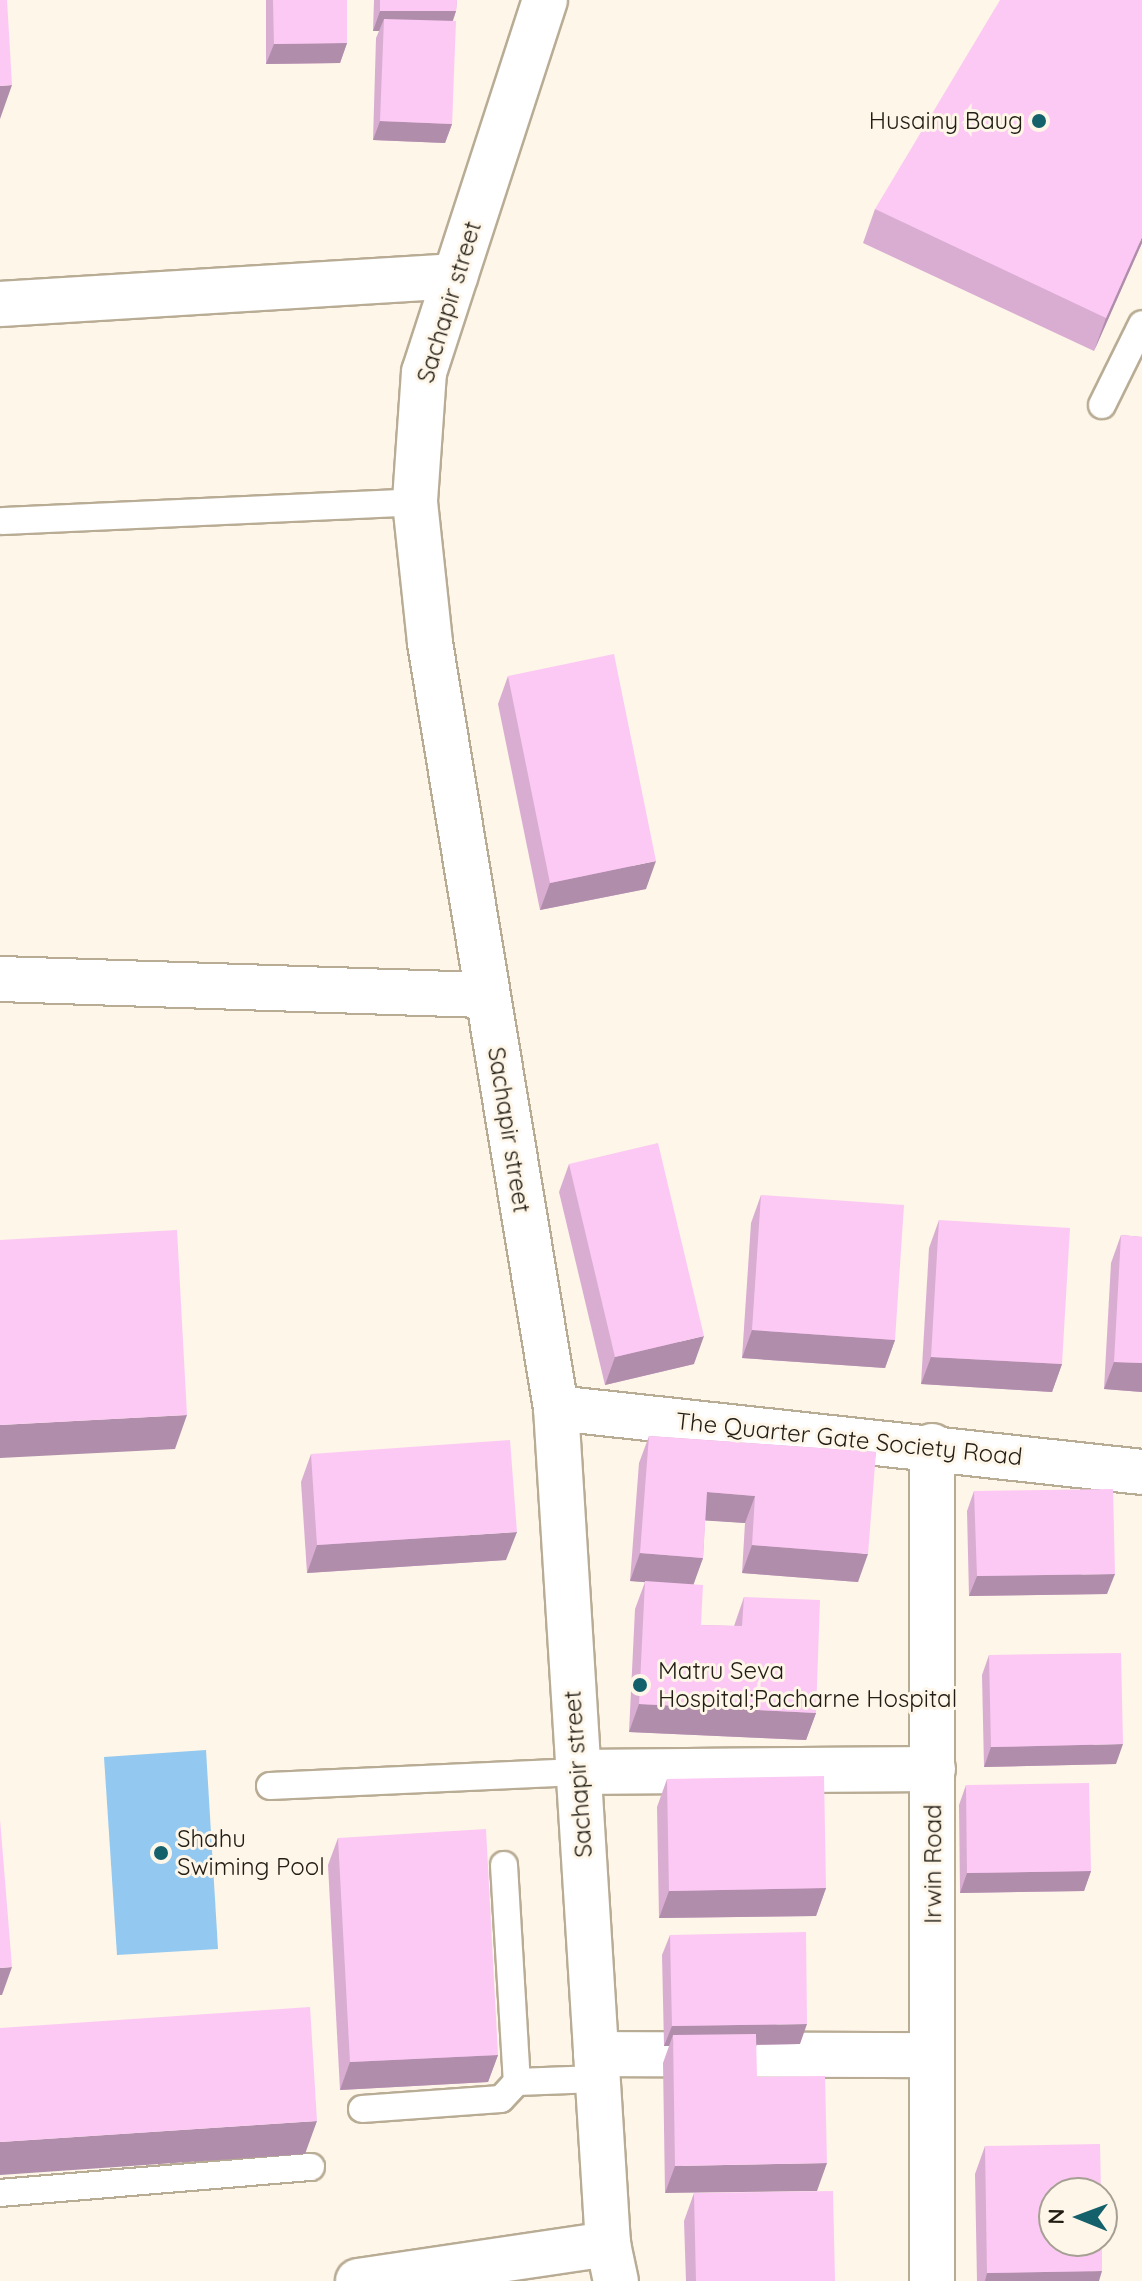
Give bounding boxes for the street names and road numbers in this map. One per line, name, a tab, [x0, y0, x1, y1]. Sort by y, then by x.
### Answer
street label: Sachapir street	[411, 218, 487, 386]
street label: Sachapir street	[482, 1045, 536, 1215]
street label: The Quarter Gate Society Road	[674, 1406, 1024, 1472]
street label: Sachapir street	[558, 1689, 598, 1859]
street label: Irwin Road	[919, 1804, 947, 1924]

